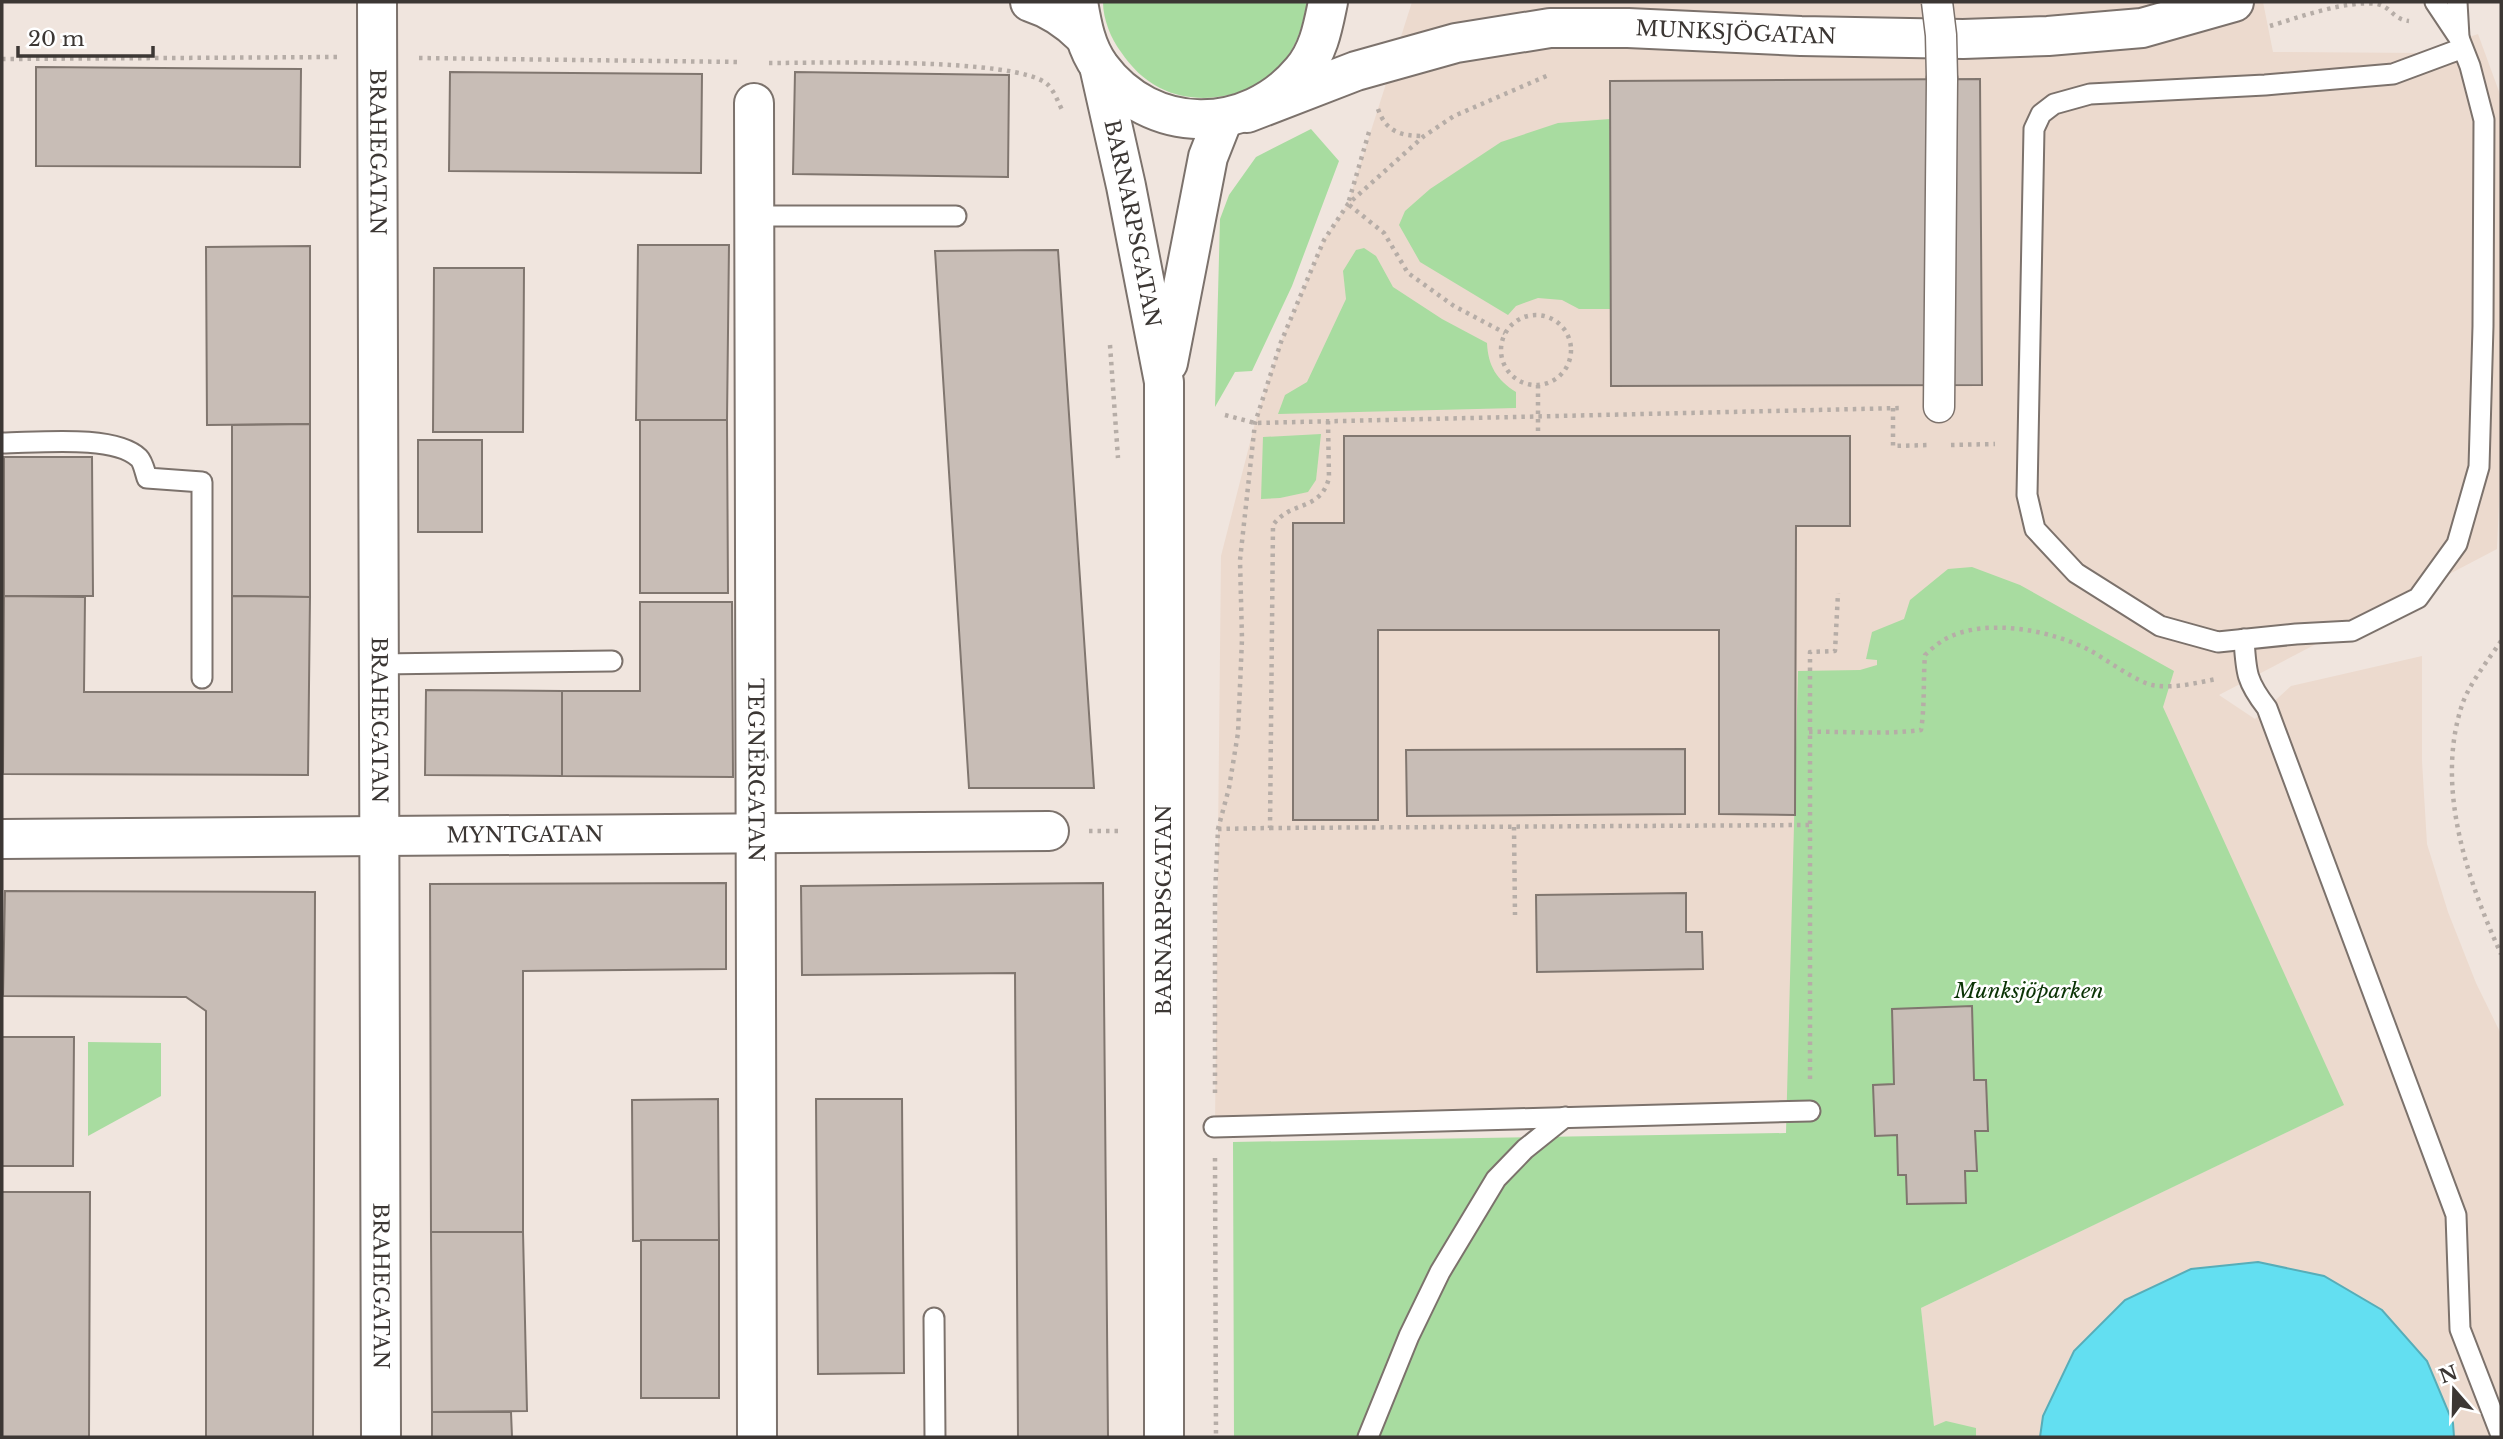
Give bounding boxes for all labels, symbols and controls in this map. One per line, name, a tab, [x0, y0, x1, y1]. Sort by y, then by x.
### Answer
scale bar	[18, 14, 152, 58]
street label: MUNKSJÖGATAN	[1635, 15, 1837, 50]
text: 20 m	[28, 26, 85, 52]
street label: BRAHEGATAN	[364, 69, 391, 235]
street label: BARNARPSGATAN	[1098, 117, 1166, 330]
street label: BRAHEGATAN	[366, 637, 392, 803]
street label: TEGNÉRGATAN	[742, 678, 769, 862]
street label: BARNARPSGATAN	[1151, 804, 1177, 1016]
street label: MYNTGATAN	[446, 821, 604, 849]
park label: Munksjöparken	[1953, 978, 2104, 1004]
street label: BRAHEGATAN	[367, 1203, 394, 1369]
north arrow	[2419, 1355, 2489, 1425]
text: N	[2436, 1361, 2461, 1388]

